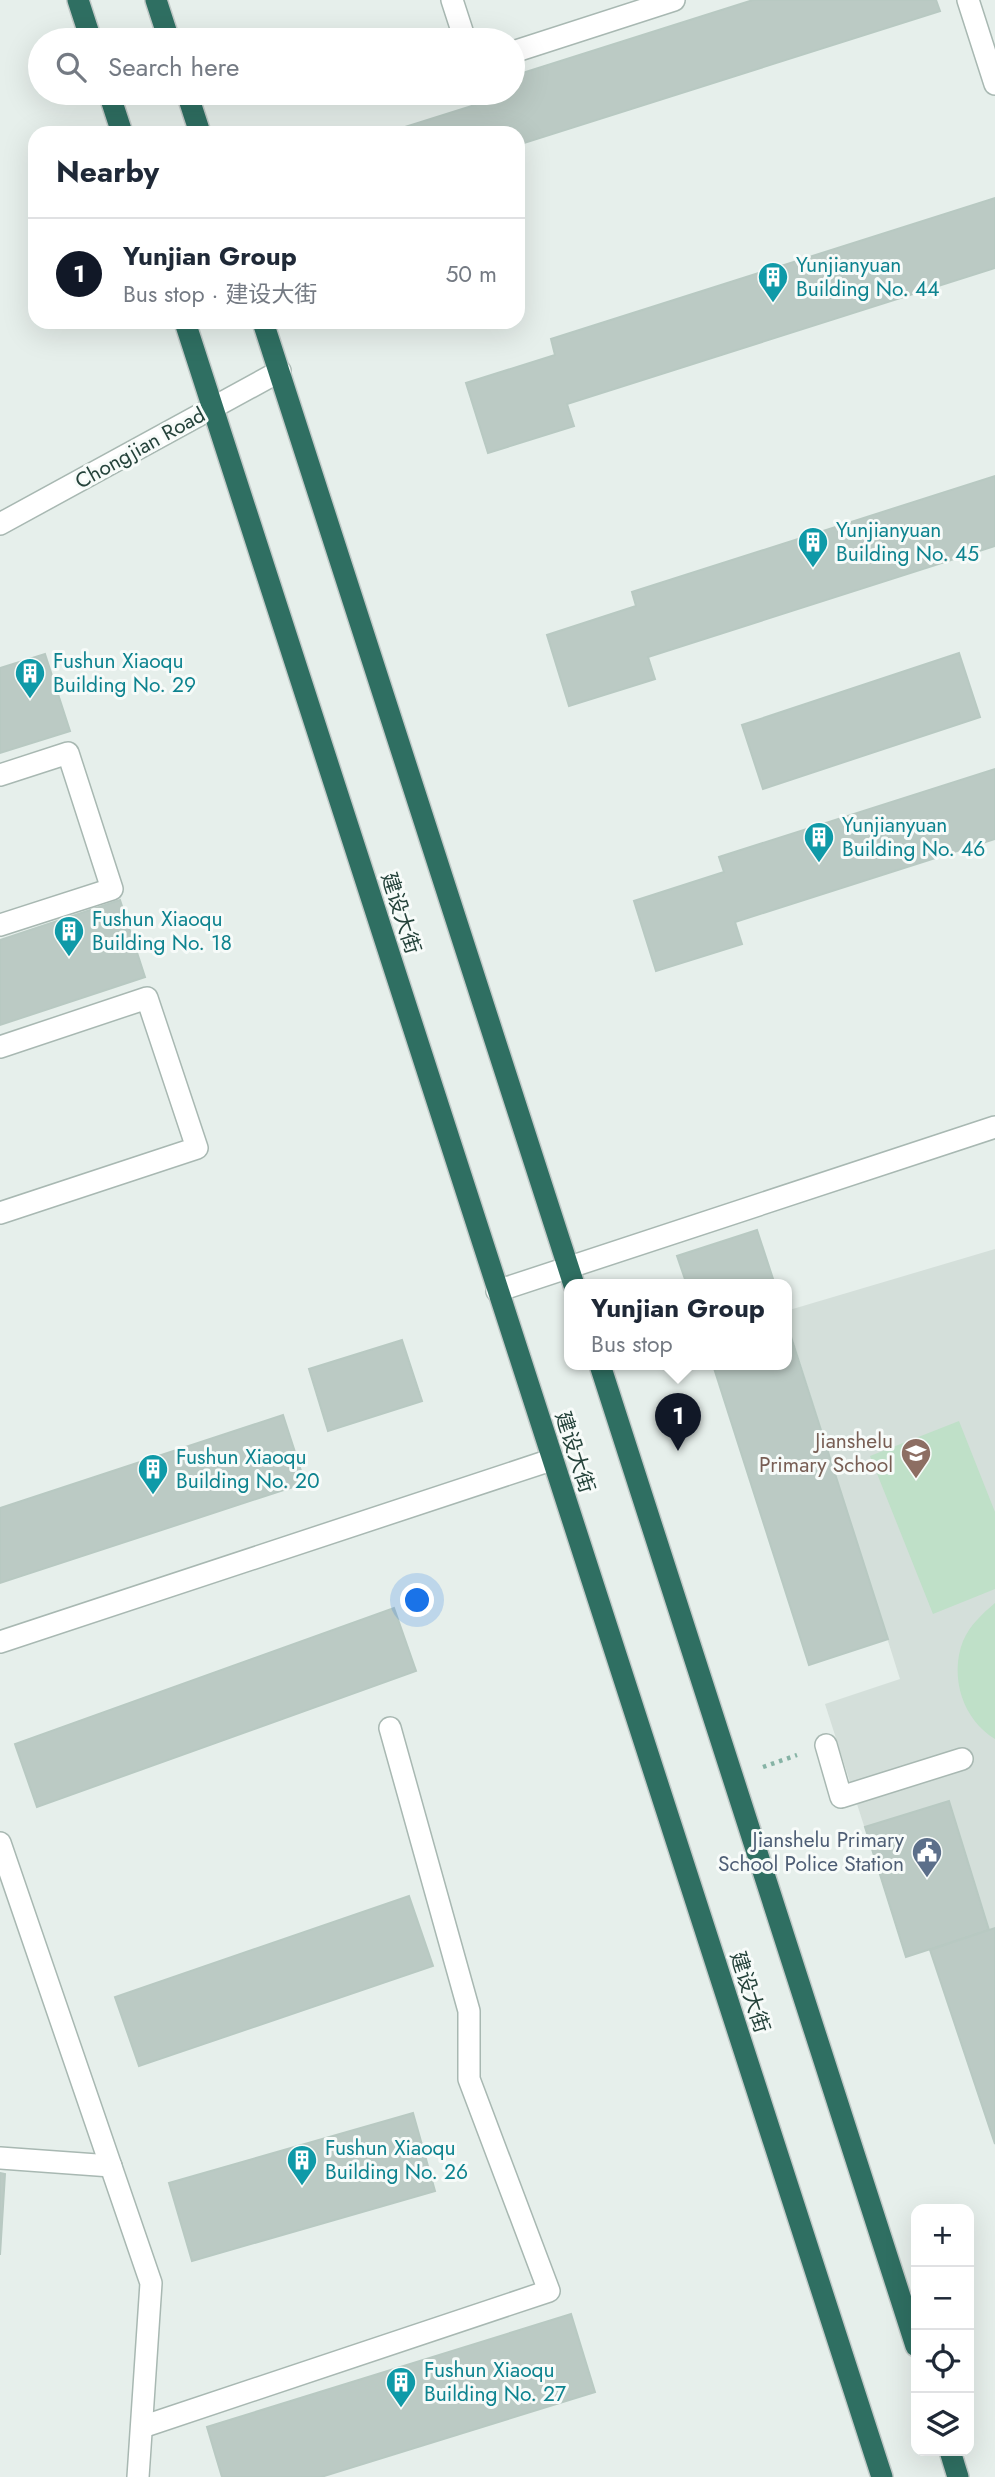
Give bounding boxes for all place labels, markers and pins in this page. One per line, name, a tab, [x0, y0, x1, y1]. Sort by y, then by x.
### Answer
place label: Yunjianyuan Building No. 44	[796, 250, 940, 304]
building icon: Yunjianyuan Building No. 44	[756, 260, 790, 304]
place label: Yunjianyuan Building No. 45	[836, 515, 979, 569]
building icon: Yunjianyuan Building No. 45	[796, 525, 830, 569]
place label: Fushun Xiaoqu Building No. 29	[53, 646, 196, 700]
building icon: Fushun Xiaoqu Building No. 29	[13, 656, 47, 700]
place label: Yunjianyuan Building No. 46	[842, 810, 985, 864]
building icon: Yunjianyuan Building No. 46	[802, 820, 836, 864]
place label: Fushun Xiaoqu Building No. 18	[92, 904, 232, 958]
building icon: Fushun Xiaoqu Building No. 18	[52, 914, 86, 958]
pin: 1	[655, 1393, 701, 1451]
place label: Jianshelu Primary School	[759, 1426, 893, 1480]
school or university icon: Jianshelu Primary School	[899, 1436, 933, 1480]
place label: Fushun Xiaoqu Building No. 20	[176, 1442, 320, 1496]
building icon: Fushun Xiaoqu Building No. 20	[136, 1452, 170, 1496]
place label: Jianshelu Primary School Police Station	[718, 1825, 905, 1879]
public building icon: Jianshelu Primary School Police Station	[910, 1835, 944, 1879]
place label: Fushun Xiaoqu Building No. 26	[325, 2133, 468, 2187]
building icon: Fushun Xiaoqu Building No. 26	[285, 2143, 319, 2187]
place label: Fushun Xiaoqu Building No. 27	[424, 2355, 566, 2409]
building icon: Fushun Xiaoqu Building No. 27	[384, 2365, 418, 2409]

